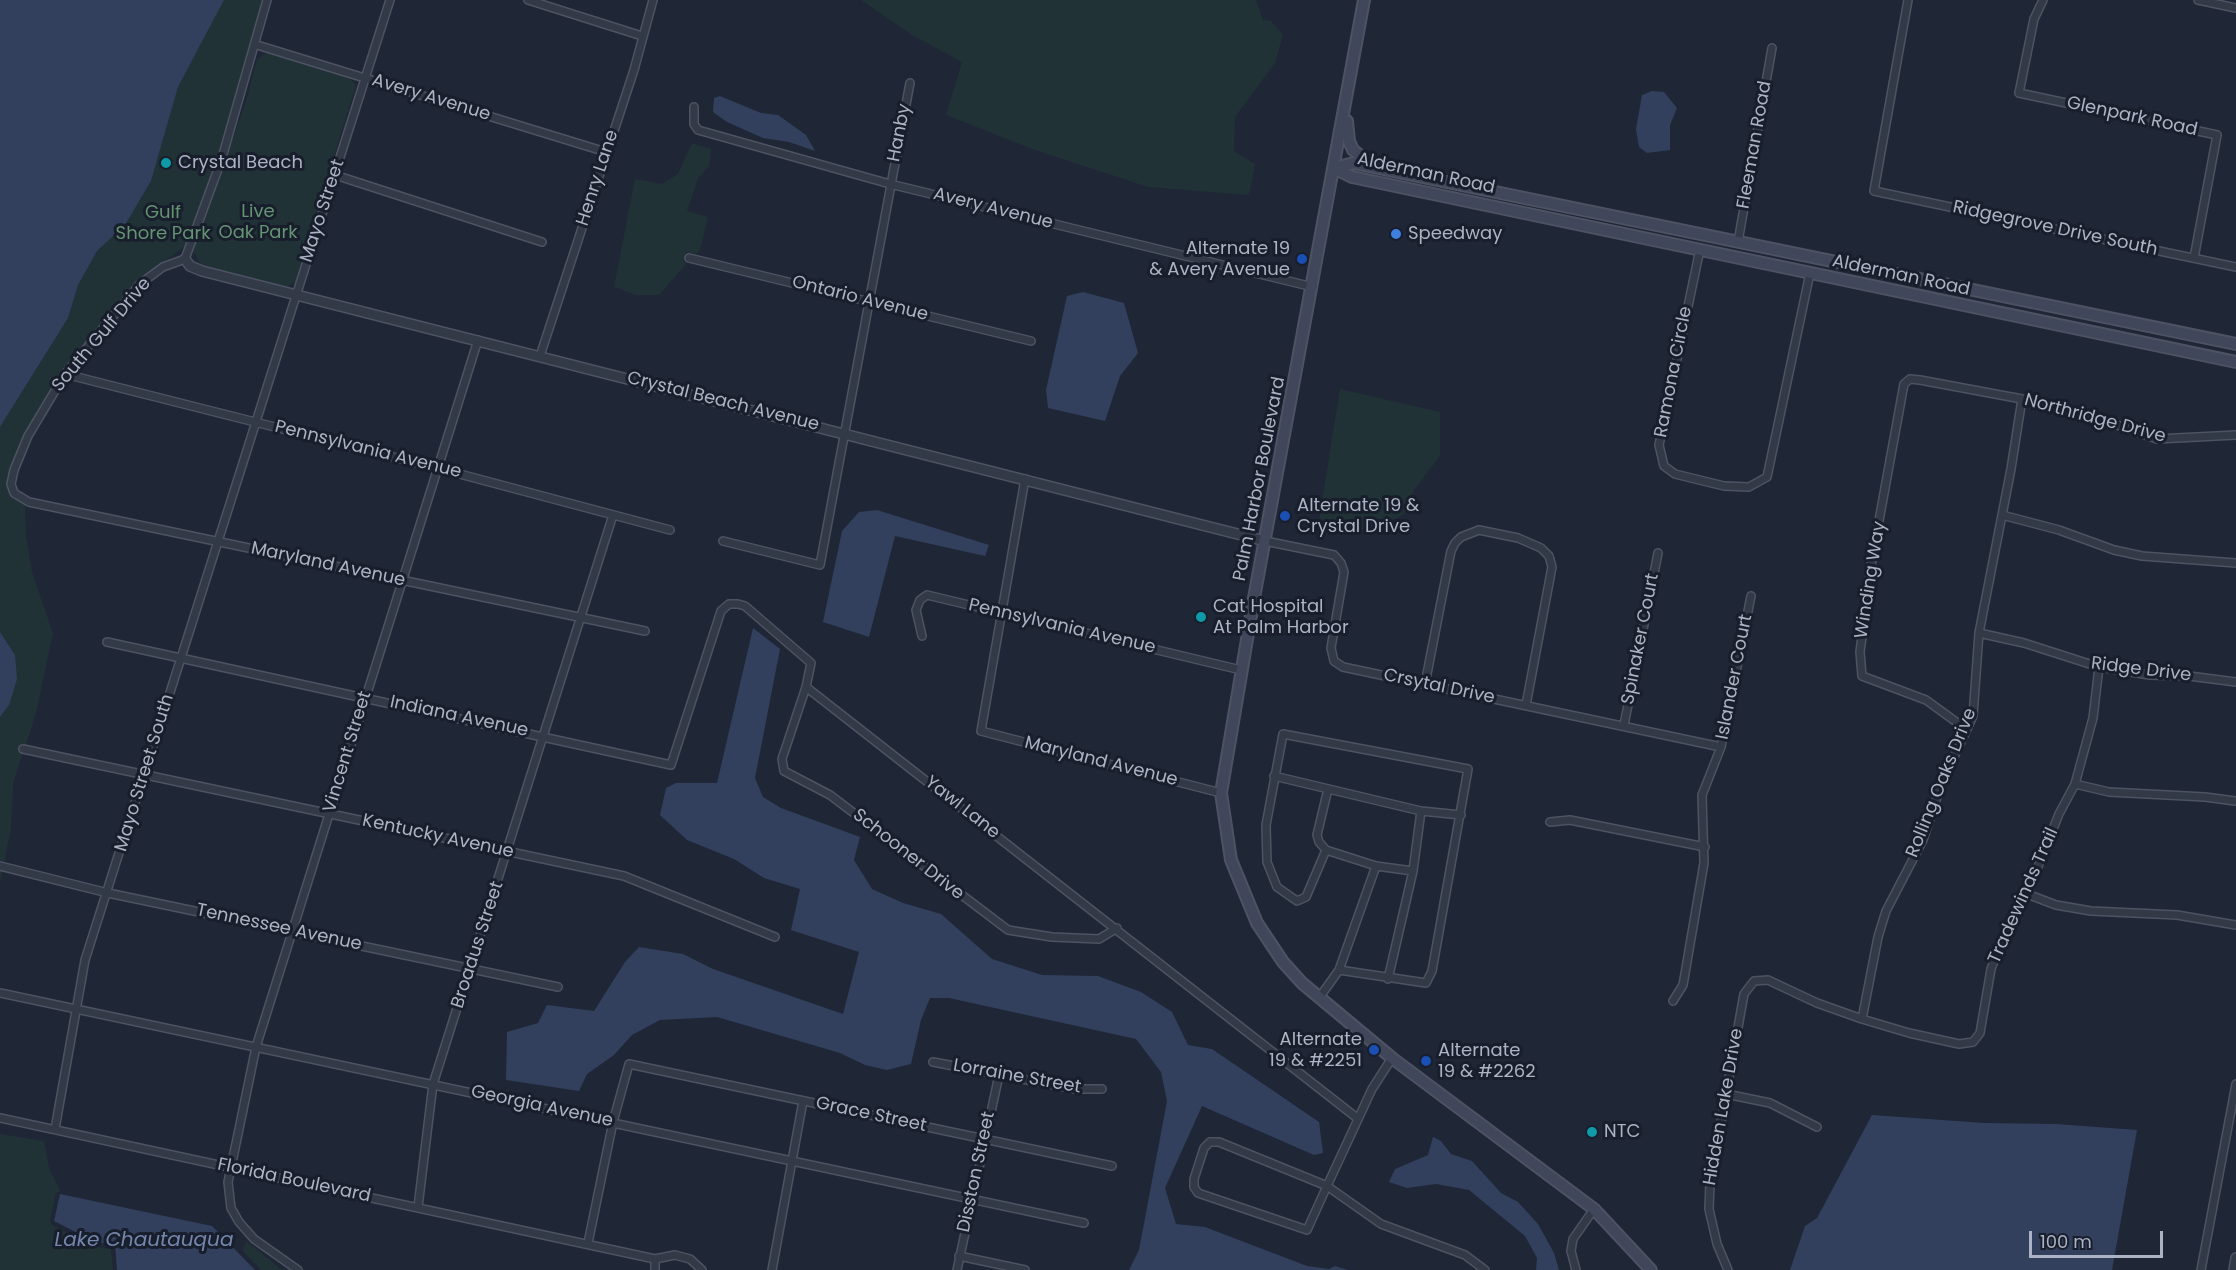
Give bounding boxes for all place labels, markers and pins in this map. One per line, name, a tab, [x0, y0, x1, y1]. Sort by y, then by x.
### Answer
place label: Crystal Beach	[178, 152, 303, 174]
marker: Crystal Beach	[159, 156, 173, 170]
place label: Speedway	[1408, 223, 1502, 245]
marker: Speedway	[1389, 227, 1403, 241]
place label: Alternate 19 & Avery Avenue	[1149, 238, 1290, 280]
marker: Alternate 19 & Avery Avenue	[1295, 252, 1309, 266]
place label: Alternate 19 & Crystal Drive	[1297, 495, 1419, 538]
marker: Alternate 19 & Crystal Drive	[1278, 509, 1292, 523]
place label: Cat Hospital At Palm Harbor	[1213, 596, 1349, 638]
marker: Cat Hospital At Palm Harbor	[1194, 610, 1208, 624]
place label: Alternate 19 & #2251	[1269, 1029, 1362, 1072]
place label: Alternate 19 & #2262	[1438, 1040, 1536, 1082]
marker: Alternate 19 & #2251	[1367, 1043, 1381, 1057]
marker: Alternate 19 & #2262	[1419, 1054, 1433, 1068]
place label: NTC	[1604, 1121, 1640, 1143]
marker: NTC	[1585, 1125, 1599, 1139]

